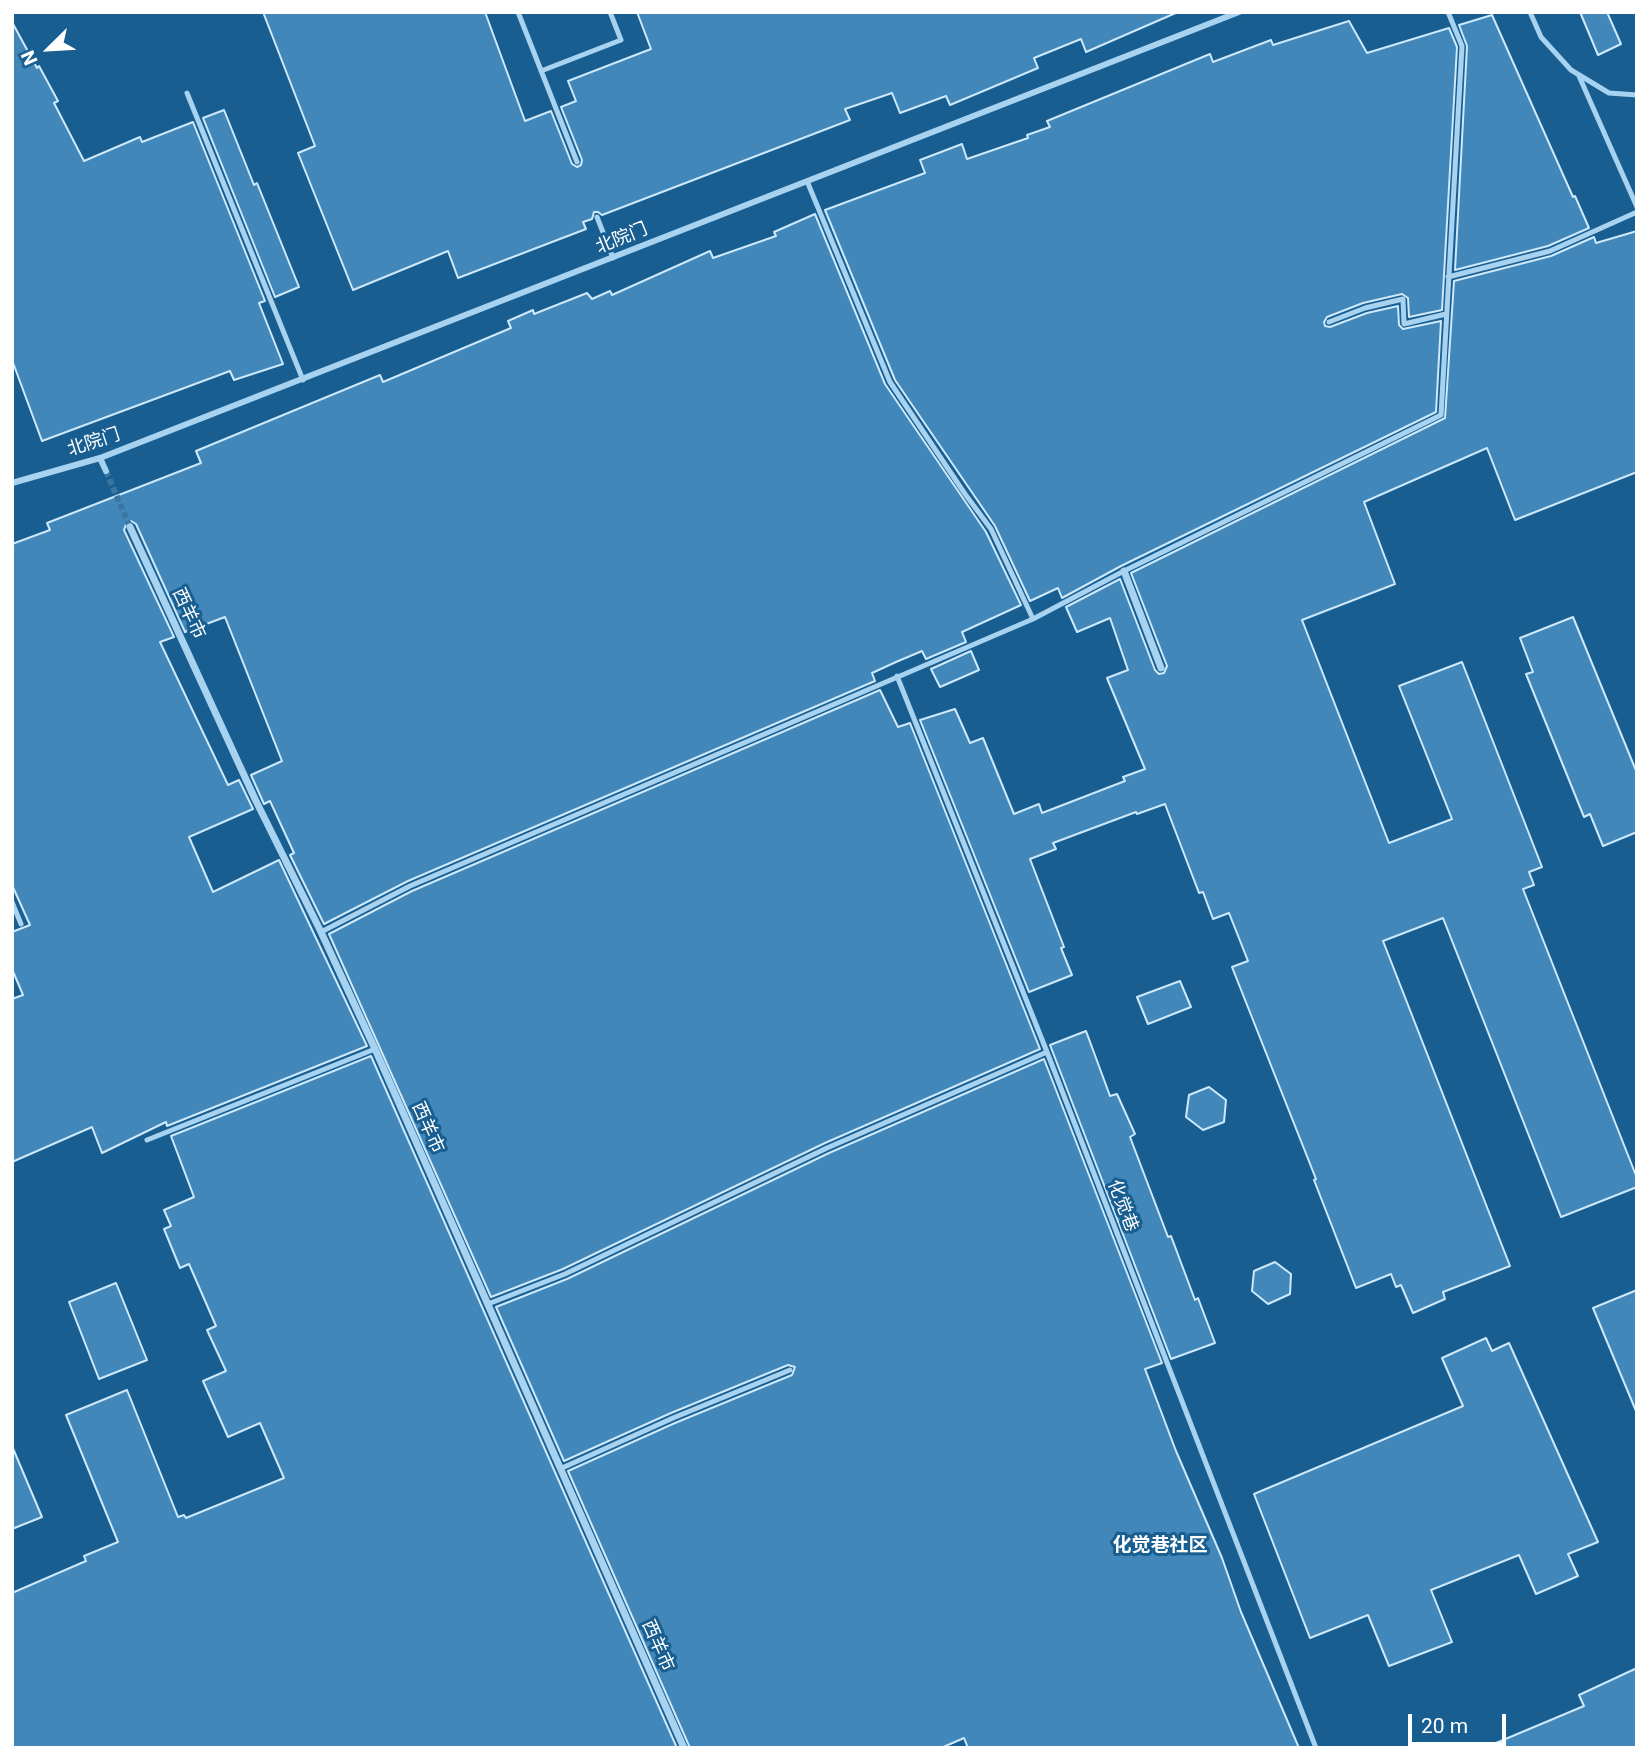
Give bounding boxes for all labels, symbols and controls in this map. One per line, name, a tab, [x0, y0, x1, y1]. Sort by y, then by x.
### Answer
north arrow	[14, 14, 84, 84]
text: N	[16, 47, 43, 69]
street label: 北院门	[593, 219, 651, 259]
street label: 北院门	[65, 424, 123, 462]
street label: 西羊市	[167, 585, 209, 643]
street label: 西羊市	[406, 1099, 448, 1157]
street label: 化觉巷	[1102, 1177, 1142, 1235]
district label: 化觉巷社区	[1113, 1535, 1207, 1557]
street label: 西羊市	[636, 1617, 678, 1675]
scale bar	[1411, 1700, 1509, 1744]
text: 20 m	[1421, 1714, 1468, 1738]

